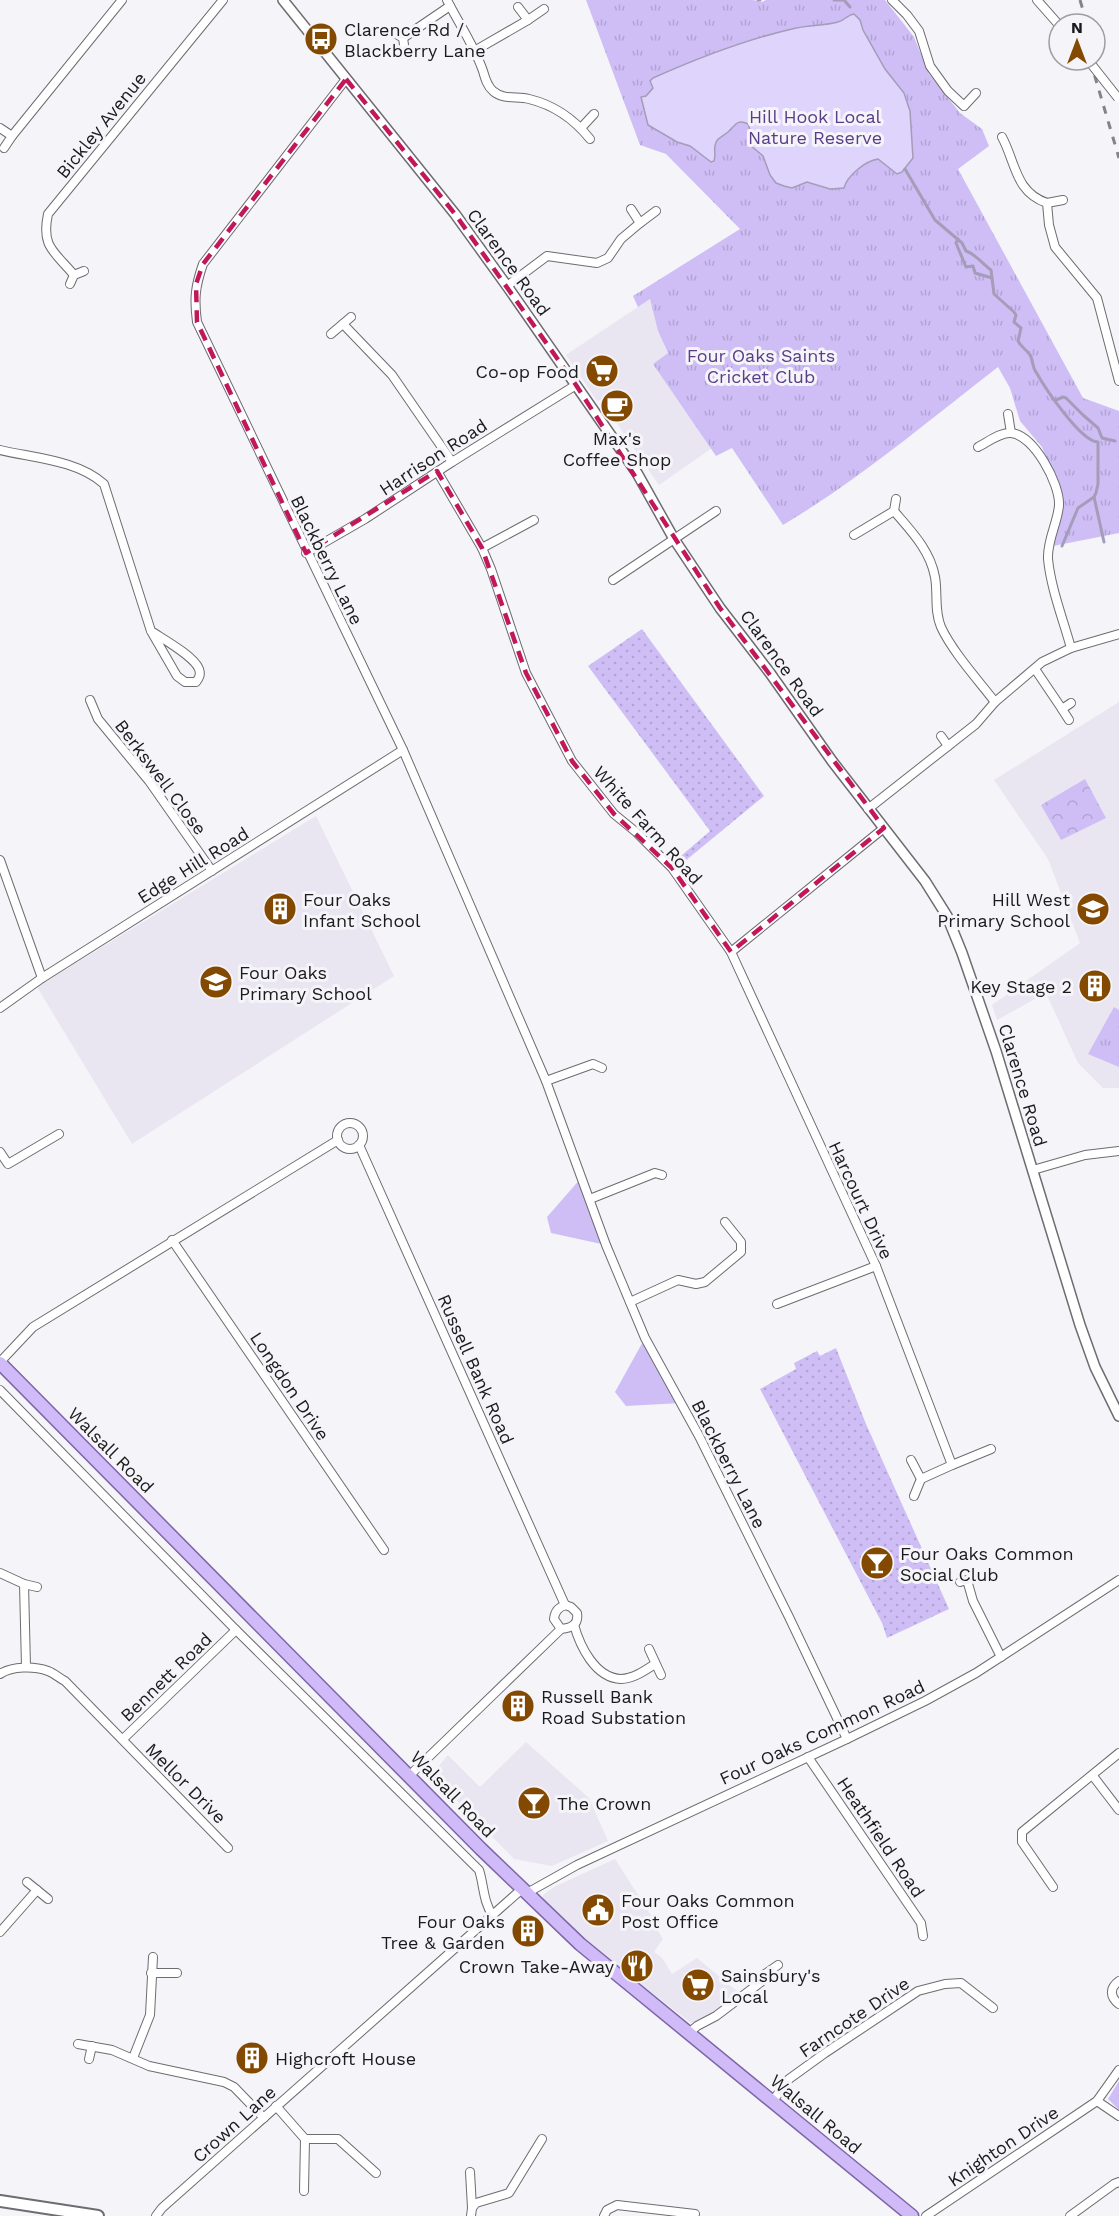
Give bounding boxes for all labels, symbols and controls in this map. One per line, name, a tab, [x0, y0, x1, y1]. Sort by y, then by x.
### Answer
north arrow	[1047, 12, 1107, 72]
text: N	[1071, 18, 1083, 37]
place label: Clarence Rd / Blackberry Lane	[344, 19, 486, 61]
bus stop icon: Clarence Rd / Blackberry Lane	[303, 21, 339, 57]
street label: Bickley Avenue	[52, 68, 150, 182]
park label: Hill Hook Local Nature Reserve	[748, 106, 882, 148]
street label: Clarence Road	[463, 204, 555, 320]
park label: Four Oaks Saints Cricket Club	[687, 345, 835, 387]
supermarket icon: Co-op Food	[584, 353, 620, 389]
place label: Co-op Food	[476, 361, 579, 382]
cafe icon: Max's Coffee Shop	[599, 388, 635, 424]
street label: Harrison Road	[375, 414, 491, 500]
place label: Max's Coffee Shop	[563, 428, 671, 470]
street label: Blackberry Lane	[287, 492, 367, 628]
street label: Clarence Road	[736, 605, 828, 721]
street label: Berkswell Close	[111, 715, 211, 839]
street label: White Farm Road	[589, 761, 707, 889]
street label: Edge Hill Road	[134, 822, 252, 908]
place label: Four Oaks Infant School	[303, 889, 421, 931]
place label: Hill West Primary School	[937, 889, 1070, 931]
building icon: Four Oaks Infant School	[262, 891, 298, 927]
school or university icon: Hill West Primary School	[1075, 891, 1111, 927]
place label: Four Oaks Primary School	[239, 962, 372, 1004]
school or university icon: Four Oaks Primary School	[198, 964, 234, 1000]
building icon: Key Stage 2	[1077, 968, 1113, 1004]
place label: Key Stage 2	[970, 976, 1072, 997]
street label: Clarence Road	[994, 1021, 1052, 1149]
street label: Harcourt Drive	[825, 1138, 897, 1262]
street label: Russell Bank Road	[434, 1291, 518, 1447]
street label: Longdon Drive	[246, 1328, 334, 1444]
street label: Blackberry Lane	[688, 1396, 770, 1532]
street label: Walsall Road	[64, 1403, 158, 1497]
place label: Four Oaks Common Social Club	[900, 1543, 1074, 1585]
bar icon: Four Oaks Common Social Club	[859, 1545, 895, 1581]
street label: Bennett Road	[116, 1628, 216, 1726]
street label: Four Oaks Common Road	[716, 1675, 928, 1789]
place label: Russell Bank Road Substation	[541, 1686, 686, 1728]
building icon: Russell Bank Road Substation	[500, 1688, 536, 1724]
street label: Mellor Drive	[141, 1738, 231, 1828]
street label: Walsall Road	[406, 1746, 500, 1842]
street label: Heathfield Road	[833, 1773, 929, 1901]
bar icon: The Crown	[516, 1785, 552, 1821]
place label: The Crown	[557, 1793, 651, 1814]
place label: Four Oaks Common Post Office	[621, 1890, 795, 1932]
public building icon: Four Oaks Common Post Office	[580, 1892, 616, 1928]
place label: Four Oaks Tree & Garden	[381, 1911, 505, 1953]
building icon: Four Oaks Tree & Garden	[510, 1913, 546, 1949]
restaurant icon: Crown Take-Away	[619, 1948, 655, 1984]
place label: Crown Take-Away	[459, 1956, 615, 1977]
place label: Sainsbury's Local	[721, 1965, 820, 2007]
supermarket icon: Sainsbury's Local	[680, 1967, 716, 2003]
street label: Farncote Drive	[795, 1972, 913, 2062]
building icon: Highcroft House	[234, 2040, 270, 2076]
place label: Highcroft House	[275, 2048, 416, 2069]
street label: Walsall Road	[766, 2070, 866, 2158]
street label: Crown Lane	[188, 2081, 280, 2167]
street label: Knighton Drive	[944, 2101, 1062, 2191]

